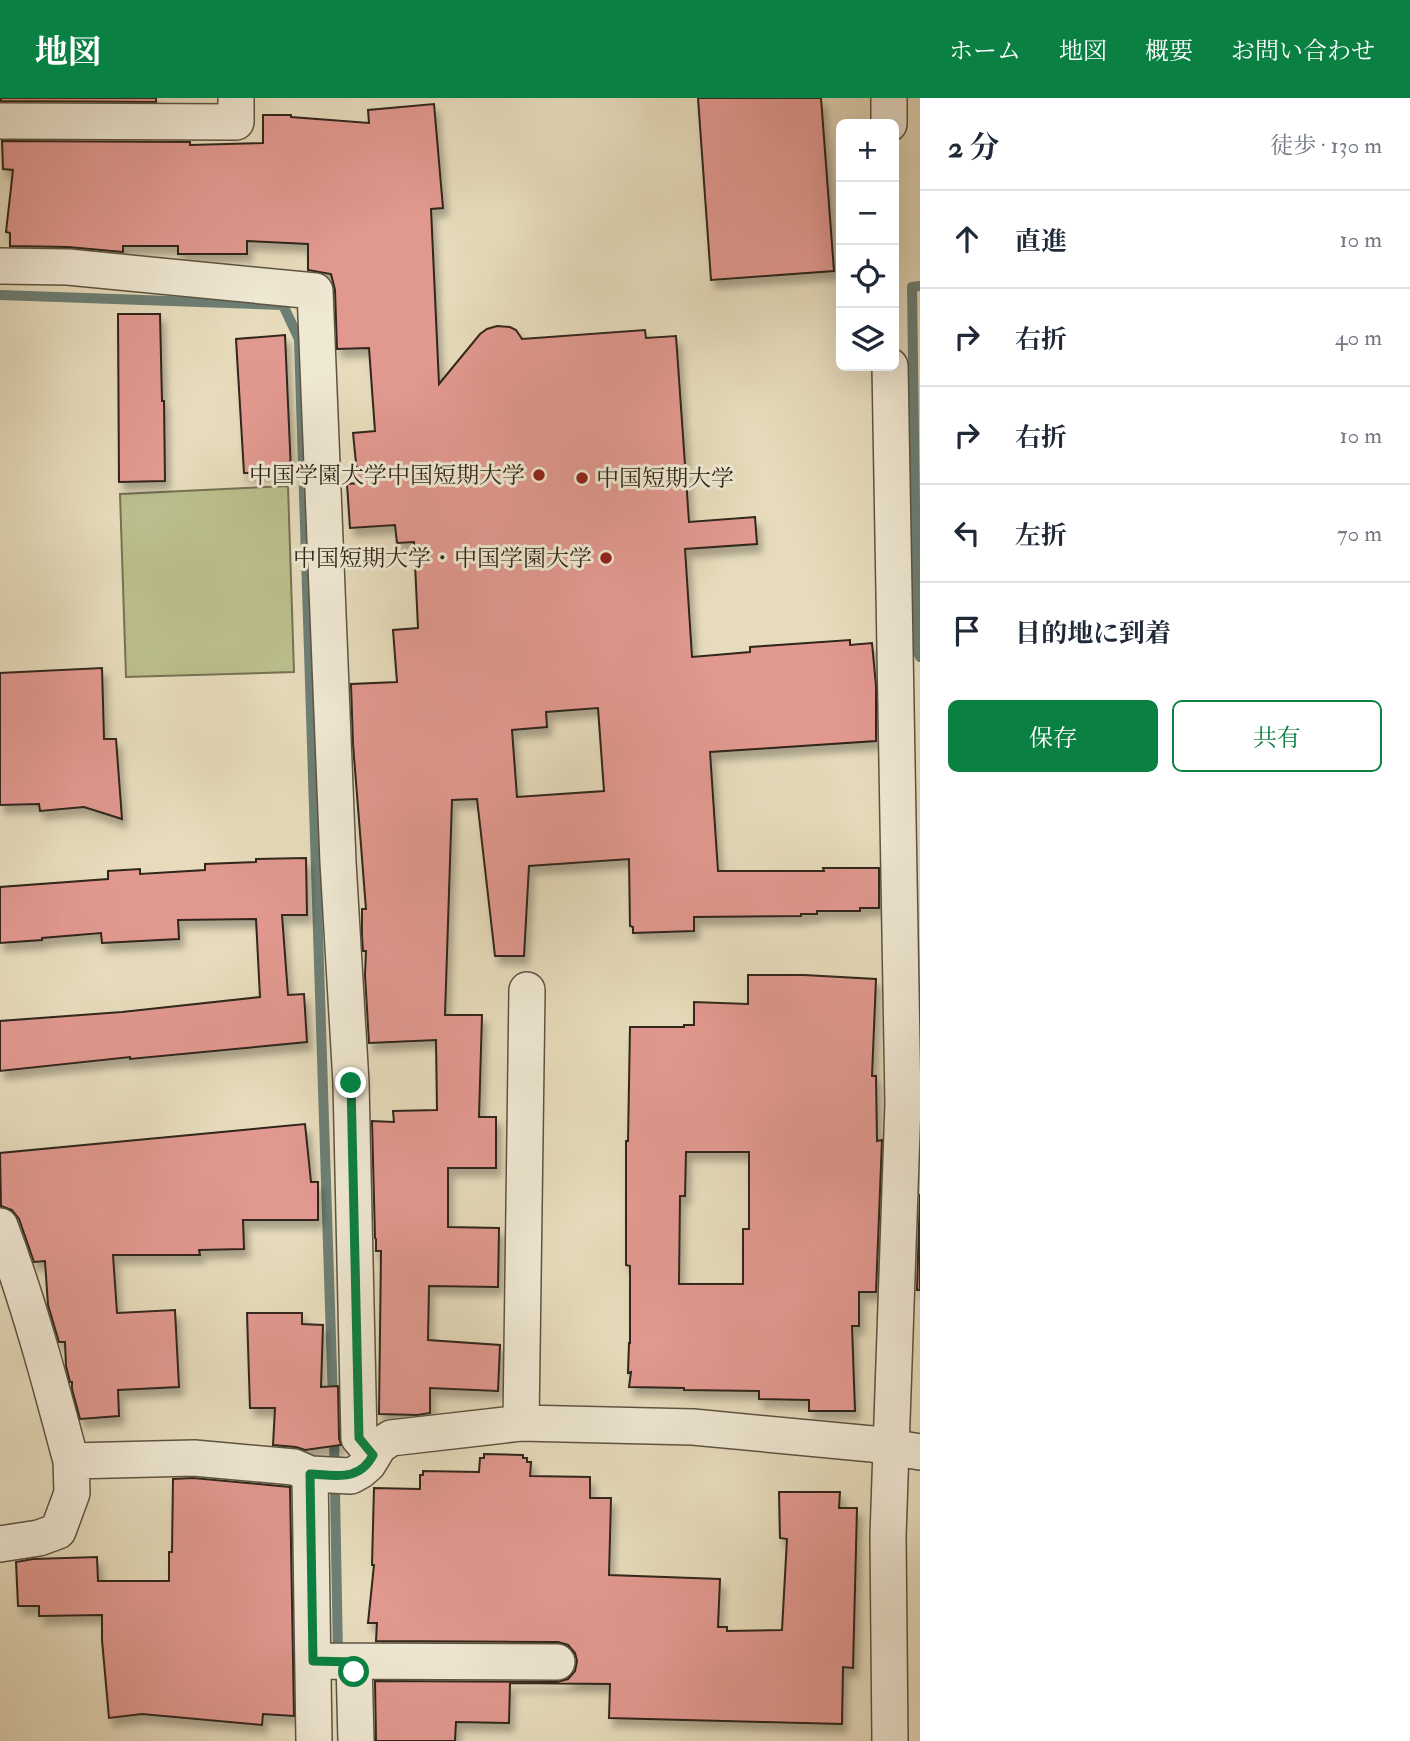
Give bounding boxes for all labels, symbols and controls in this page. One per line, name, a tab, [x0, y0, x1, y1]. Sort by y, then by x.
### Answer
text: 地図	[35, 32, 101, 73]
text: ホーム	[949, 36, 1021, 67]
text: 地図	[1059, 36, 1107, 67]
text: 概要	[1145, 36, 1193, 67]
text: お問い合わせ	[1231, 36, 1375, 67]
map controls	[836, 119, 899, 371]
button: +	[836, 119, 899, 182]
text: 2 分	[948, 129, 1000, 166]
text: 徒歩 · 130 m	[1270, 131, 1382, 160]
button: −	[836, 182, 899, 245]
icon: ahead	[948, 220, 986, 258]
text: 10 m	[1339, 225, 1382, 254]
text: 直進	[1015, 226, 1067, 258]
button: locate	[836, 245, 899, 308]
button: layers	[836, 308, 899, 371]
icon: right	[948, 318, 986, 356]
text: 40 m	[1335, 323, 1382, 352]
text: 右折	[1015, 324, 1067, 356]
icon: right	[948, 416, 986, 454]
text: 10 m	[1339, 421, 1382, 450]
text: 右折	[1015, 422, 1067, 454]
place label: 中国学園大学中国短期大学	[249, 461, 525, 490]
place label: 中国短期大学	[596, 464, 734, 493]
marker: 中国学園大学中国短期大学	[531, 467, 547, 483]
marker: 中国短期大学	[574, 470, 590, 486]
icon: left	[948, 514, 986, 552]
text: 70 m	[1337, 519, 1382, 548]
text: 左折	[1015, 520, 1067, 552]
place label: 中国短期大学・中国学園大学	[293, 544, 592, 573]
marker: 中国短期大学・中国学園大学	[598, 550, 614, 566]
icon: arrive	[948, 612, 986, 650]
text: 目的地に到着	[1015, 618, 1171, 650]
button: 保存	[948, 700, 1158, 772]
button: 共有	[1172, 700, 1382, 772]
route end	[335, 1067, 366, 1098]
route start	[338, 1656, 369, 1687]

